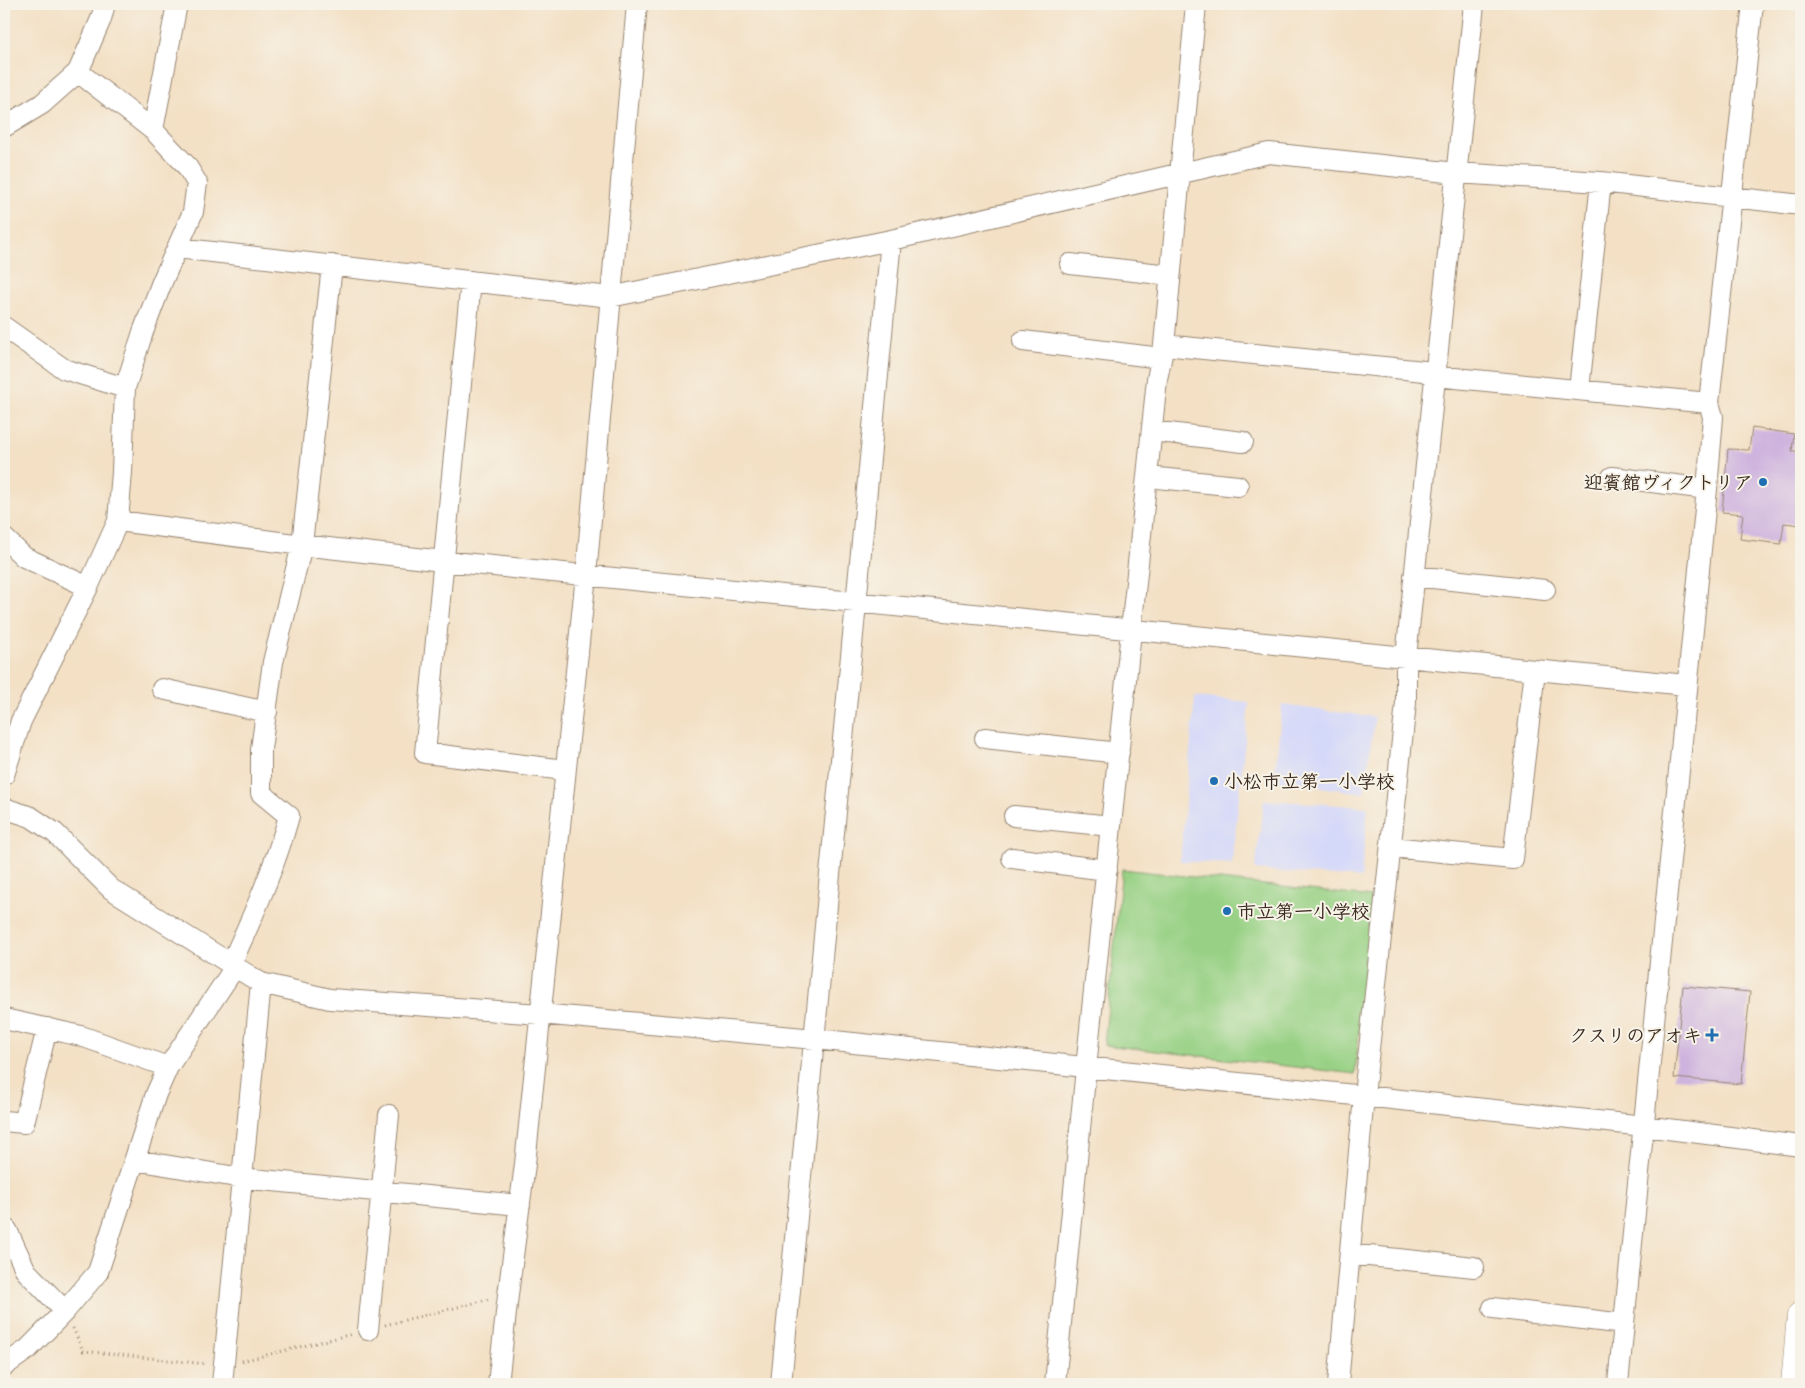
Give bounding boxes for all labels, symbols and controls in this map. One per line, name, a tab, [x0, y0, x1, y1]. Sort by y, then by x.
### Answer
place label: 迎賓館ヴィクトリア	[1584, 471, 1753, 494]
marker: 迎賓館ヴィクトリア	[1757, 476, 1769, 488]
place label: 小松市立第一小学校	[1224, 770, 1395, 793]
marker: 小松市立第一小学校	[1208, 775, 1220, 787]
place label: 市立第一小学校	[1237, 900, 1370, 923]
marker: 市立第一小学校	[1221, 905, 1233, 917]
place label: クスリのアオキ	[1569, 1024, 1702, 1047]
marker: クスリのアオキ	[1706, 1029, 1718, 1041]

